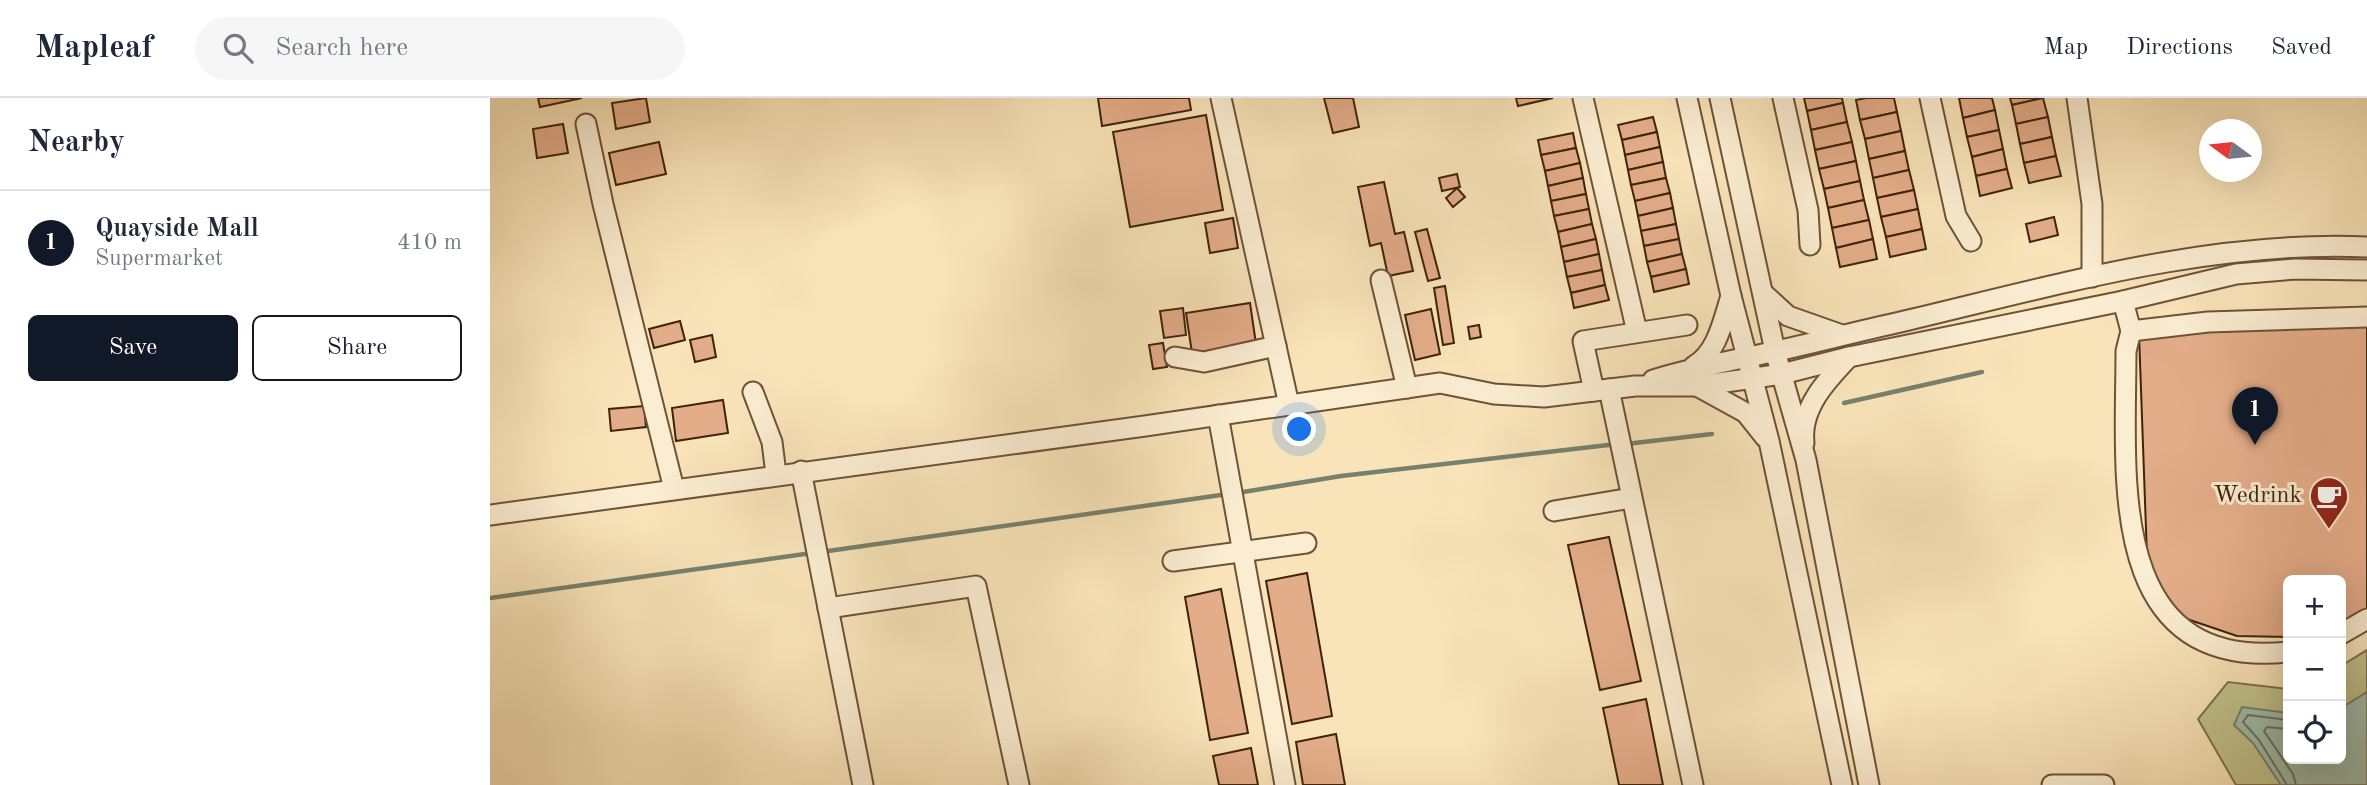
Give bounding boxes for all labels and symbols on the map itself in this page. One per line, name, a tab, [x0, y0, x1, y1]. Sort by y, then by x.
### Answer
north arrow	[2199, 119, 2262, 182]
pin: 1	[2232, 387, 2278, 445]
your location	[1282, 412, 1316, 446]
cafe icon: Wedrink	[2308, 475, 2350, 530]
place label: Wedrink	[2213, 484, 2302, 508]

